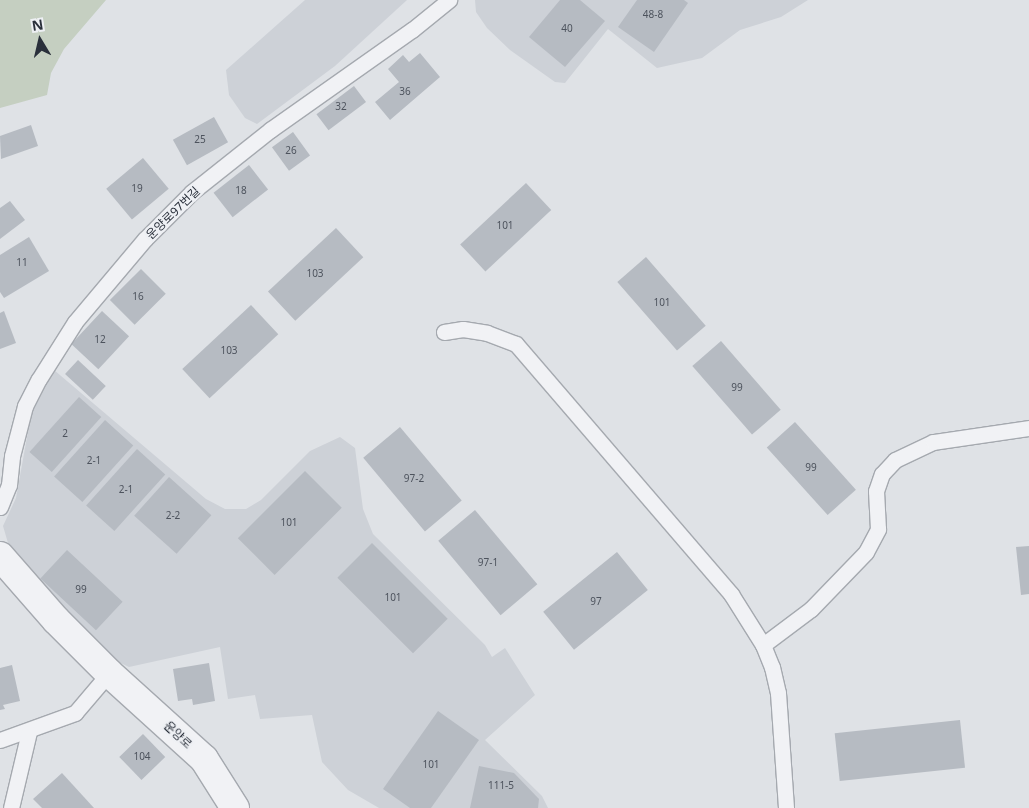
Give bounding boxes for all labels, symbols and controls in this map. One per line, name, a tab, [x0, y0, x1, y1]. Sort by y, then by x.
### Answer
house number: 48-8	[643, 9, 663, 21]
text: N	[30, 14, 45, 35]
north arrow	[15, 15, 65, 65]
house number: 40	[561, 23, 573, 35]
house number: 36	[399, 86, 411, 98]
house number: 32	[335, 101, 347, 113]
house number: 25	[194, 134, 206, 146]
house number: 26	[285, 145, 297, 157]
house number: 19	[131, 183, 143, 195]
street label: 운양로97번길	[143, 184, 203, 242]
house number: 18	[235, 185, 247, 197]
house number: 101	[496, 220, 514, 232]
house number: 11	[16, 257, 28, 269]
house number: 103	[306, 268, 324, 280]
house number: 16	[132, 291, 144, 303]
house number: 101	[653, 297, 671, 309]
house number: 12	[94, 334, 106, 346]
house number: 103	[220, 345, 238, 357]
house number: 99	[731, 382, 743, 394]
house number: 2	[62, 428, 68, 440]
house number: 2-1	[87, 455, 101, 467]
house number: 99	[805, 462, 817, 474]
house number: 97-2	[404, 473, 424, 485]
house number: 2-1	[119, 484, 133, 496]
house number: 2-2	[166, 510, 180, 522]
house number: 101	[280, 517, 298, 529]
house number: 97-1	[478, 557, 498, 569]
house number: 99	[75, 584, 87, 596]
house number: 101	[384, 592, 402, 604]
house number: 97	[590, 596, 602, 608]
street label: 운양로	[161, 718, 195, 752]
house number: 104	[133, 751, 151, 763]
house number: 101	[422, 759, 440, 771]
house number: 111-5	[488, 780, 514, 792]

